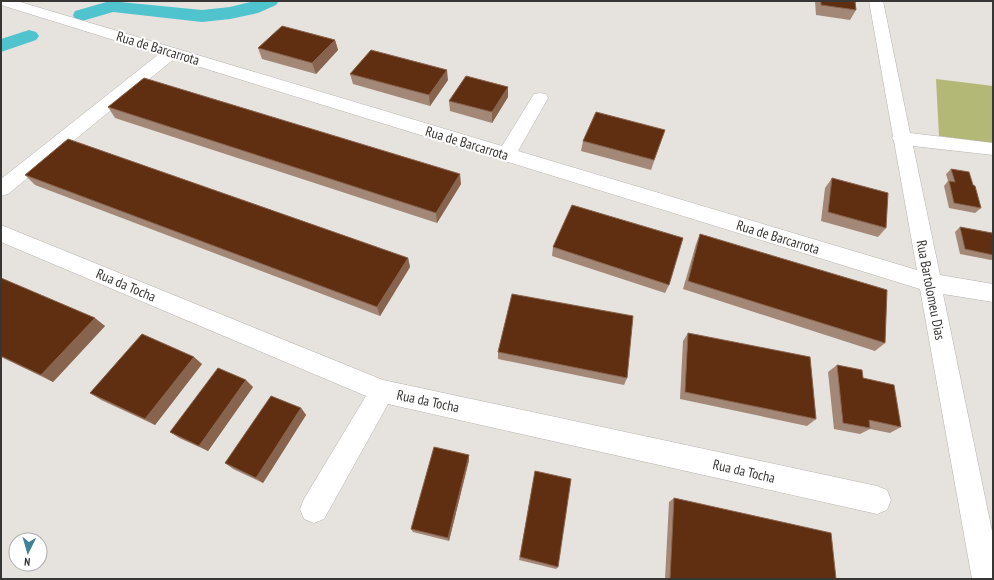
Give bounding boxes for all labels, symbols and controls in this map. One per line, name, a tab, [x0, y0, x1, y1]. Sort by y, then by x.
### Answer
street label: Rua de Barcarrota	[114, 27, 202, 69]
street label: Rua de Barcarrota	[423, 122, 511, 164]
street label: Rua de Barcarrota	[734, 216, 822, 258]
street label: Rua Bartolomeu Dias	[912, 238, 950, 342]
street label: Rua da Tocha	[93, 264, 159, 306]
street label: Rua da Tocha	[395, 386, 461, 416]
street label: Rua da Tocha	[711, 455, 777, 487]
north arrow	[8, 532, 48, 572]
text: N	[24, 555, 31, 569]

